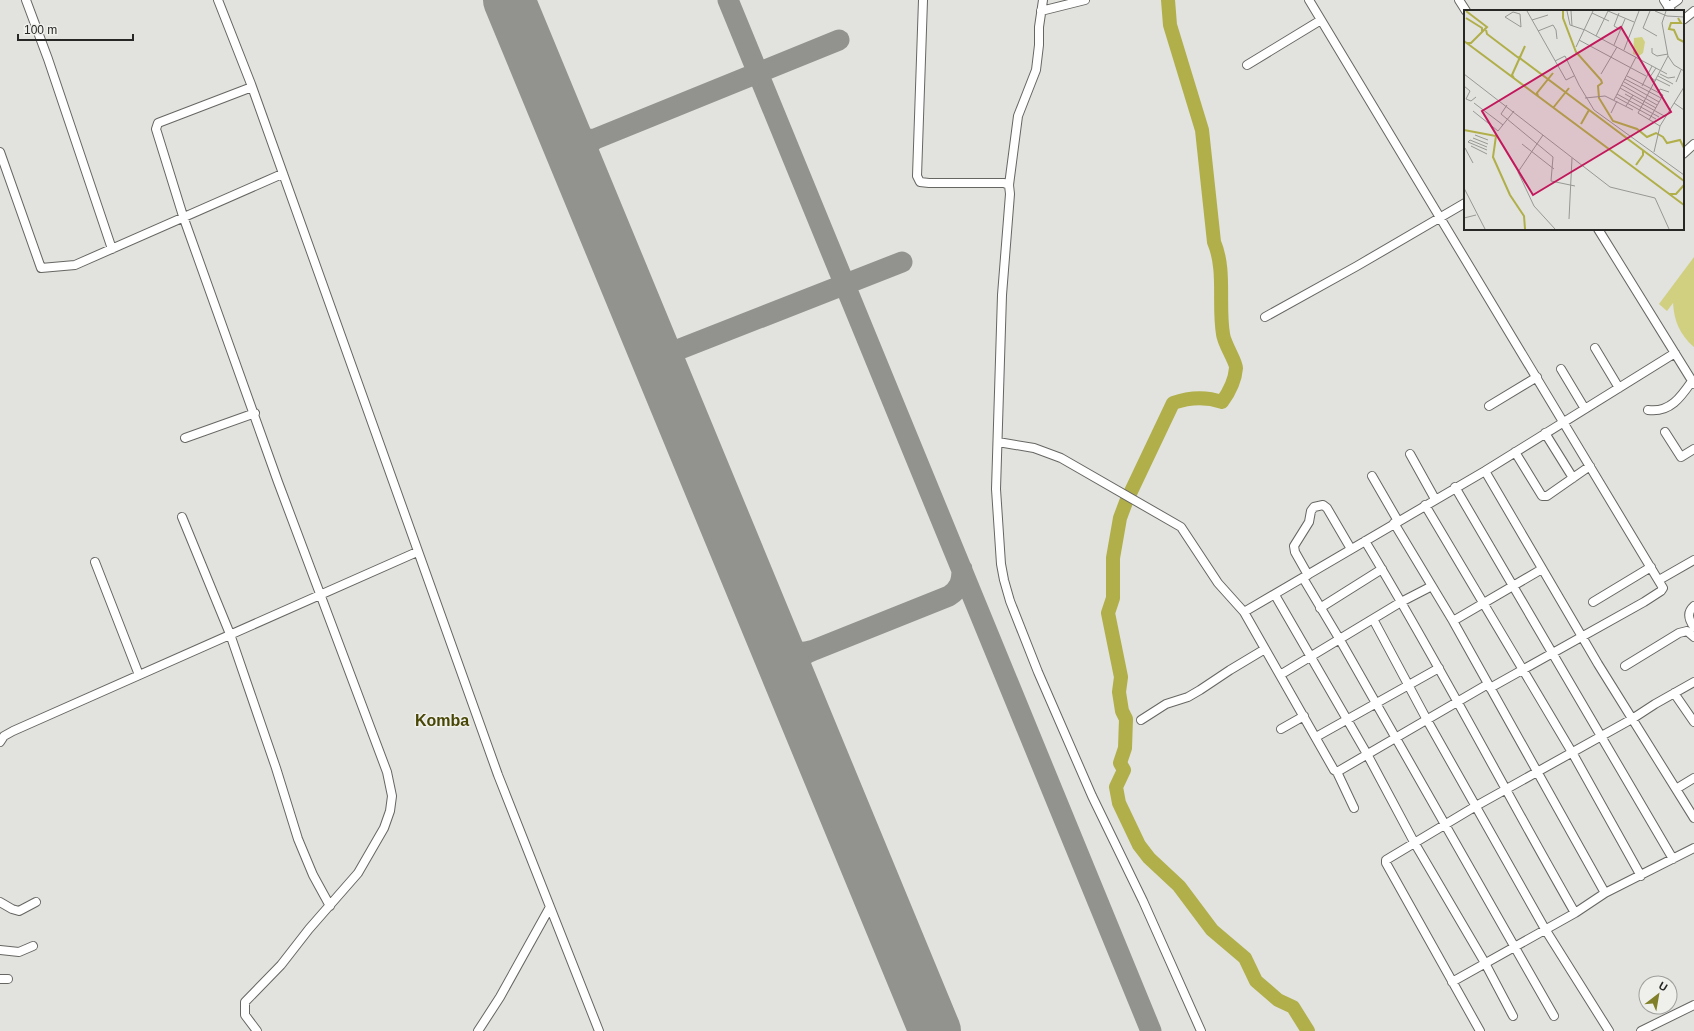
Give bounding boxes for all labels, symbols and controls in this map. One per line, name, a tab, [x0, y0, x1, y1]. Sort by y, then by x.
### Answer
inset map	[1464, 10, 1684, 230]
scale bar	[18, 16, 133, 42]
text: 100 m	[24, 23, 57, 37]
district label: Komba	[415, 712, 469, 729]
north arrow	[1638, 975, 1678, 1015]
text: U	[1657, 979, 1670, 994]

